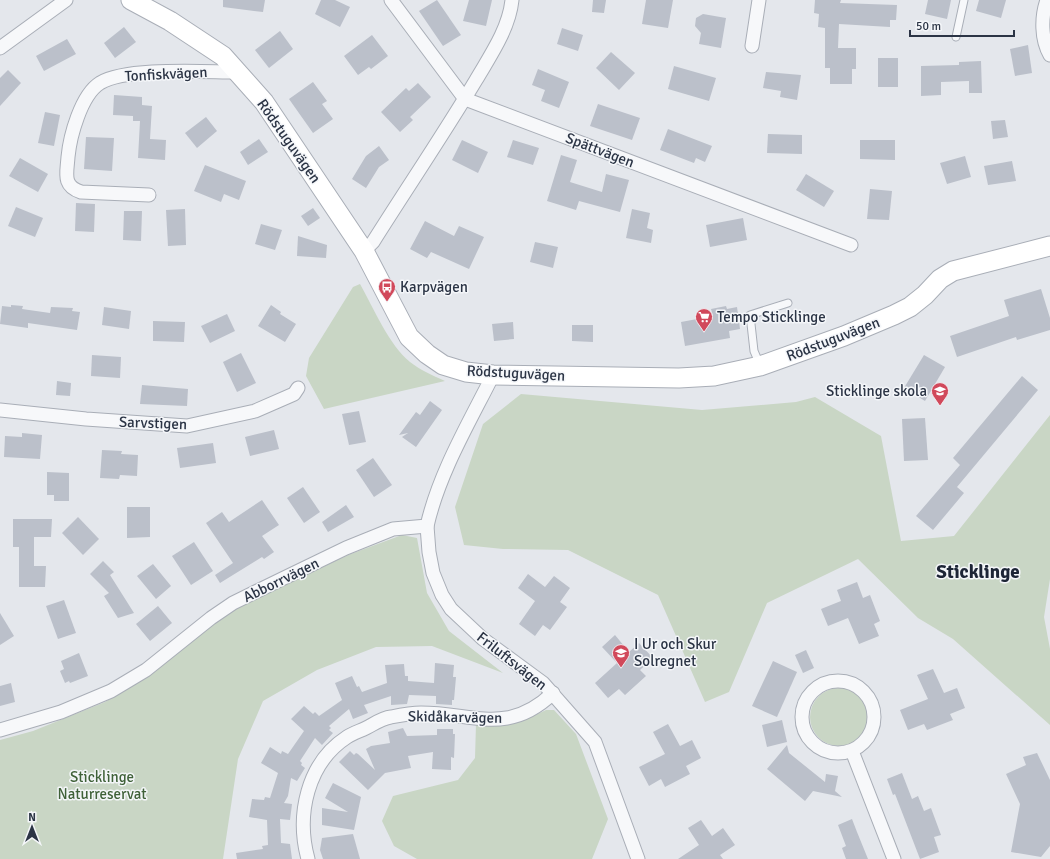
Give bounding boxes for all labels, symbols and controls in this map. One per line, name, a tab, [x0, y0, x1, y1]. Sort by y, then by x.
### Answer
scale bar	[910, 12, 1014, 38]
text: 50 m	[916, 19, 941, 34]
street label: Tonfiskvägen	[124, 63, 208, 85]
street label: Rödstuguvägen	[253, 95, 325, 187]
street label: Spättvägen	[563, 129, 637, 171]
bus stop icon: Karpvägen	[377, 277, 397, 302]
place label: Karpvägen	[400, 278, 468, 296]
supermarket icon: Tempo Sticklinge	[694, 307, 714, 332]
place label: Tempo Sticklinge	[717, 308, 826, 326]
street label: Rödstuguvägen	[784, 313, 882, 365]
street label: Rödstuguvägen	[466, 361, 566, 385]
school or university icon: Sticklinge skola	[930, 381, 950, 406]
place label: Sticklinge skola	[826, 382, 927, 400]
street label: Sarvstigen	[119, 413, 187, 433]
street label: Abborrvägen	[240, 554, 322, 606]
district label: Sticklinge	[936, 560, 1020, 584]
street label: Friluftsvägen	[473, 628, 551, 694]
place label: I Ur och Skur Solregnet	[634, 635, 717, 670]
school or university icon: I Ur och Skur Solregnet	[611, 643, 631, 668]
street label: Skidåkarvägen	[408, 707, 502, 727]
park label: Sticklinge Naturreservat	[58, 768, 146, 803]
north arrow	[12, 807, 52, 847]
text: N	[28, 811, 36, 824]

